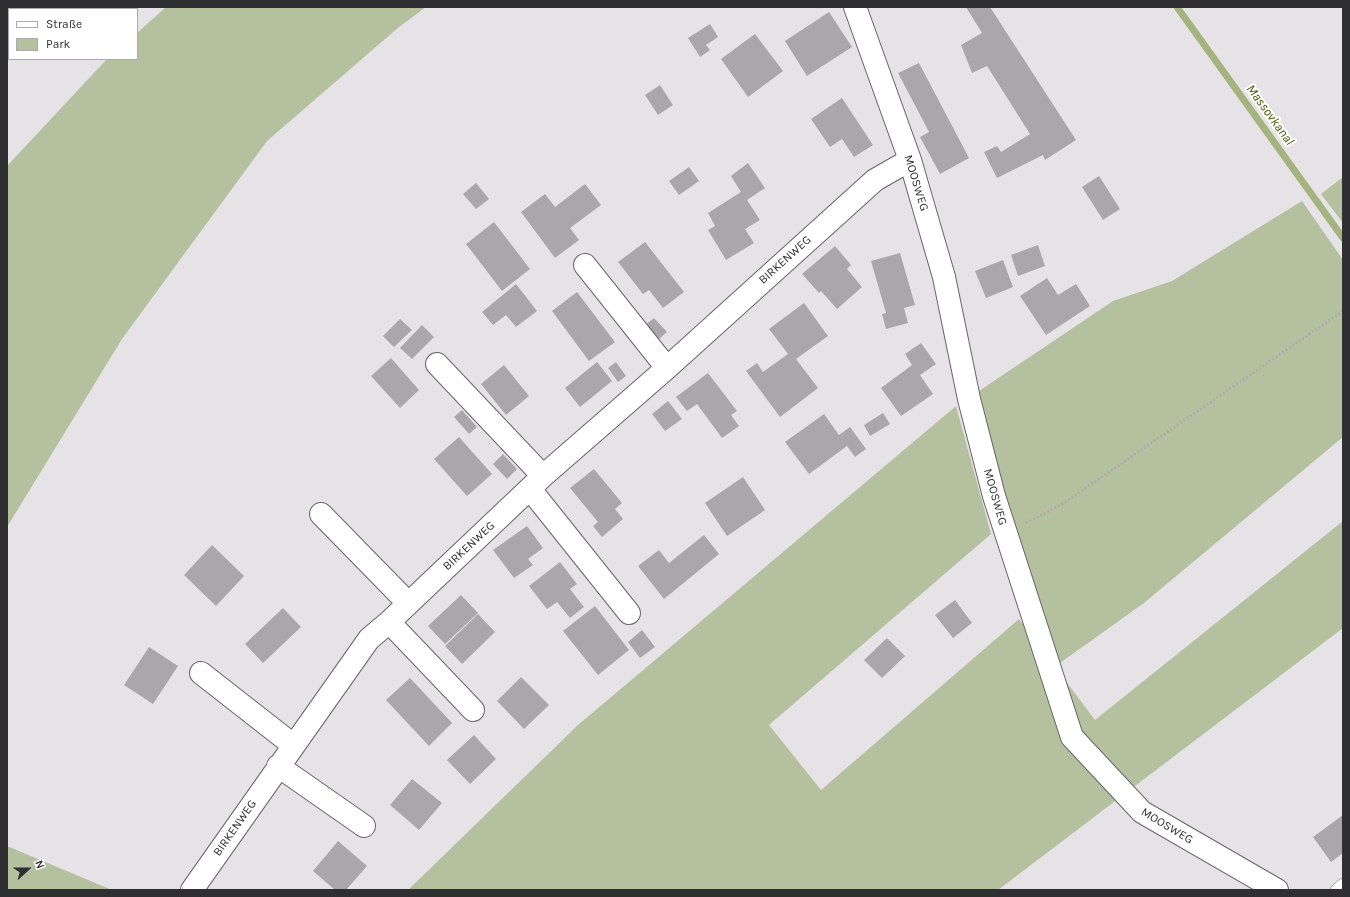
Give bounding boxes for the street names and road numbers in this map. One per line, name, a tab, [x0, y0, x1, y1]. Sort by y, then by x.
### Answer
street label: MOOSWEG	[901, 153, 931, 213]
street label: BIRKENWEG	[756, 233, 814, 287]
street label: MOOSWEG	[980, 467, 1010, 527]
street label: BIRKENWEG	[440, 518, 498, 574]
street label: BIRKENWEG	[210, 797, 260, 859]
street label: MOOSWEG	[1138, 805, 1196, 847]

